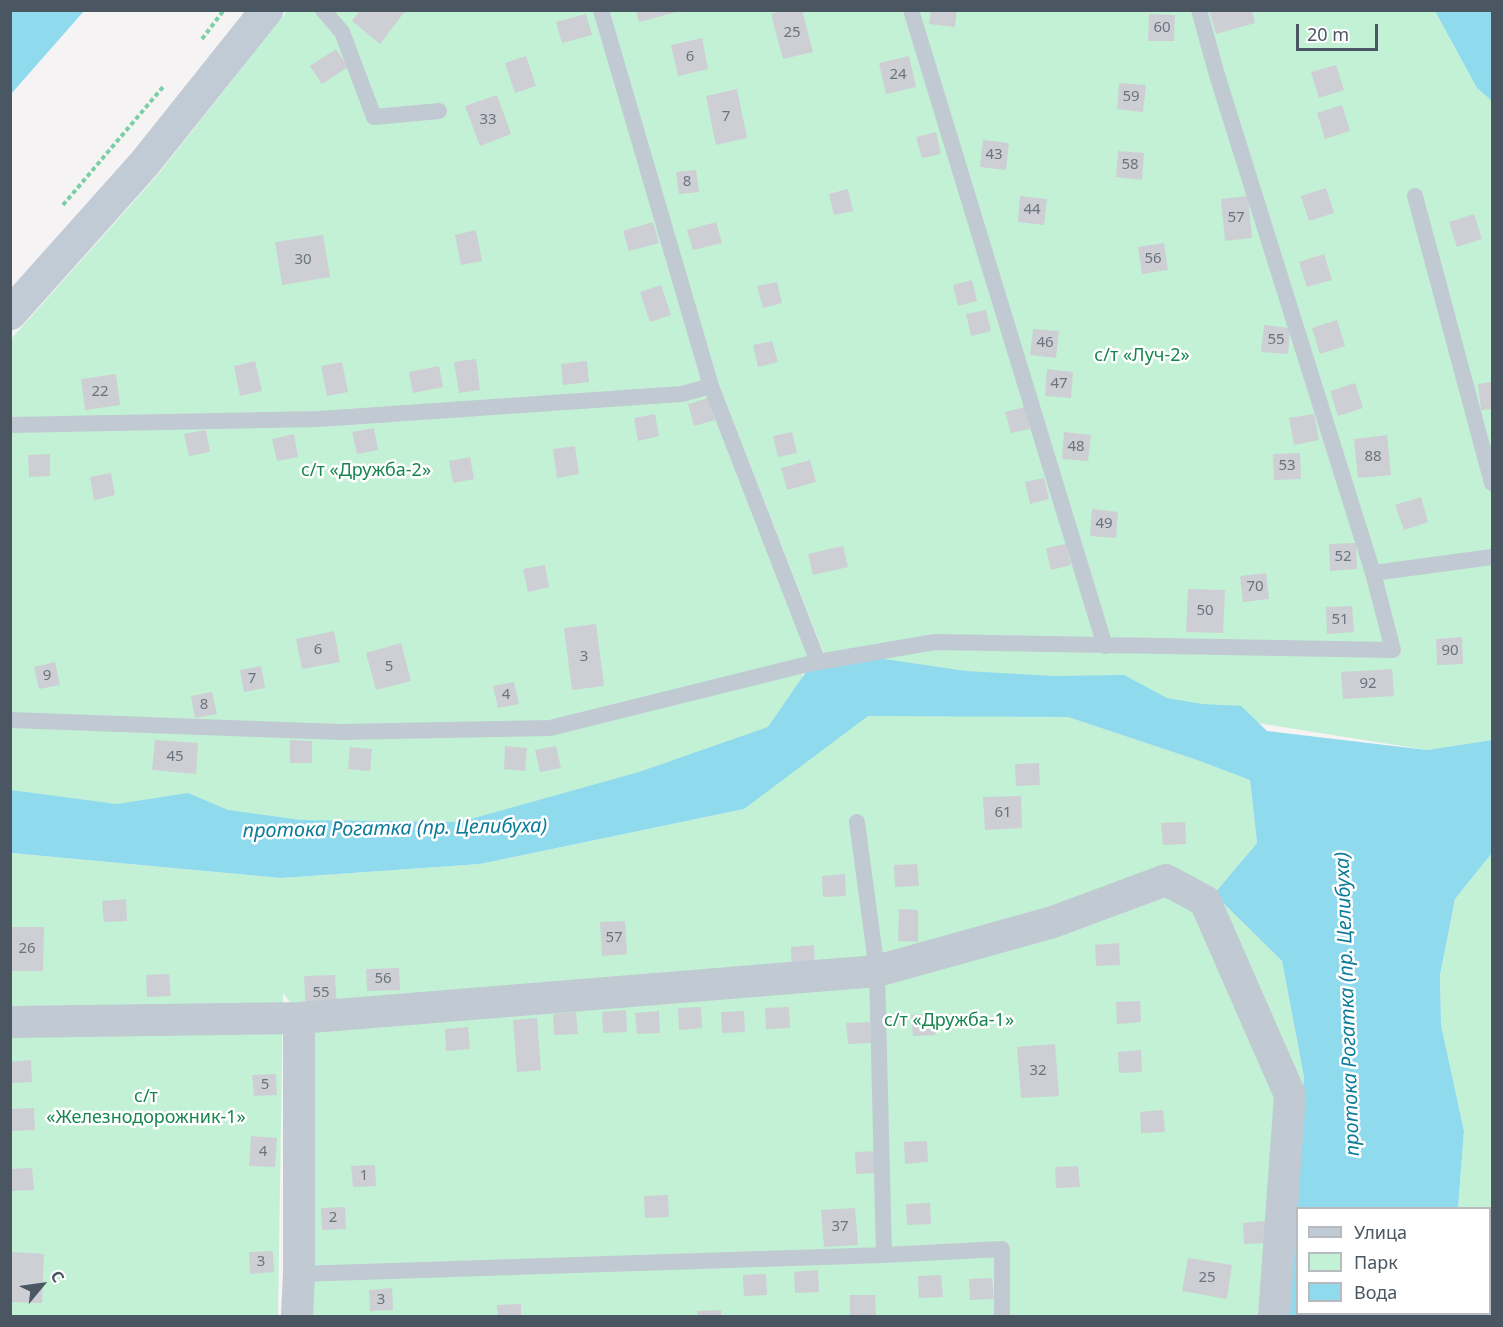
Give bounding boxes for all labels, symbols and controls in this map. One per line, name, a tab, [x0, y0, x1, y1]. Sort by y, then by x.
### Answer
scale bar	[1299, 12, 1382, 50]
house number: 60	[1153, 19, 1171, 37]
text: 20 m	[1307, 22, 1349, 46]
house number: 25	[783, 24, 801, 42]
house number: 6	[686, 48, 694, 66]
house number: 24	[889, 66, 907, 84]
house number: 59	[1122, 88, 1140, 106]
house number: 7	[722, 108, 730, 126]
house number: 33	[479, 111, 497, 129]
house number: 43	[985, 146, 1003, 164]
house number: 58	[1121, 156, 1139, 174]
house number: 8	[683, 173, 691, 191]
house number: 44	[1023, 201, 1041, 219]
house number: 57	[1227, 209, 1245, 227]
house number: 56	[1144, 250, 1162, 268]
house number: 30	[294, 251, 312, 269]
house number: 55	[1267, 331, 1285, 349]
house number: 46	[1036, 334, 1054, 352]
park label: с/т «Луч-2»	[1094, 345, 1190, 367]
house number: 47	[1050, 375, 1068, 393]
house number: 22	[91, 383, 109, 401]
house number: 48	[1067, 438, 1085, 456]
house number: 88	[1364, 448, 1382, 466]
house number: 53	[1278, 457, 1296, 475]
park label: с/т «Дружба-2»	[301, 460, 431, 482]
house number: 49	[1095, 515, 1113, 533]
house number: 52	[1334, 548, 1352, 566]
house number: 70	[1246, 578, 1264, 596]
house number: 50	[1196, 602, 1214, 620]
house number: 51	[1331, 611, 1349, 629]
house number: 6	[314, 641, 322, 659]
house number: 90	[1441, 642, 1459, 660]
house number: 3	[580, 648, 588, 666]
house number: 5	[385, 658, 393, 676]
house number: 9	[43, 667, 51, 685]
house number: 7	[248, 670, 256, 688]
house number: 92	[1359, 675, 1377, 693]
house number: 4	[502, 686, 510, 704]
house number: 8	[200, 696, 208, 714]
house number: 45	[166, 748, 184, 766]
house number: 61	[994, 804, 1012, 822]
water label: протока Рогатка (пр. Целибуха)	[243, 814, 547, 844]
water label: протока Рогатка (пр. Целибуха)	[1331, 851, 1365, 1157]
house number: 57	[605, 929, 623, 947]
house number: 26	[18, 940, 36, 958]
house number: 56	[374, 970, 392, 988]
house number: 55	[312, 984, 330, 1002]
park label: с/т «Дружба-1»	[884, 1010, 1014, 1032]
house number: 32	[1029, 1062, 1047, 1080]
house number: 5	[261, 1076, 269, 1094]
park label: с/т «Железнодорожник-1»	[46, 1086, 246, 1128]
house number: 4	[259, 1143, 267, 1161]
house number: 1	[360, 1167, 368, 1185]
legend	[1296, 1207, 1491, 1315]
house number: 2	[329, 1209, 337, 1227]
house number: 37	[831, 1218, 849, 1236]
text: Улица	[1354, 1220, 1407, 1244]
text: Парк	[1354, 1250, 1398, 1274]
house number: 3	[257, 1253, 265, 1271]
north arrow	[12, 1255, 72, 1315]
text: С	[46, 1266, 70, 1286]
house number: 25	[1198, 1269, 1216, 1287]
text: Вода	[1354, 1280, 1397, 1304]
house number: 3	[377, 1291, 385, 1309]

